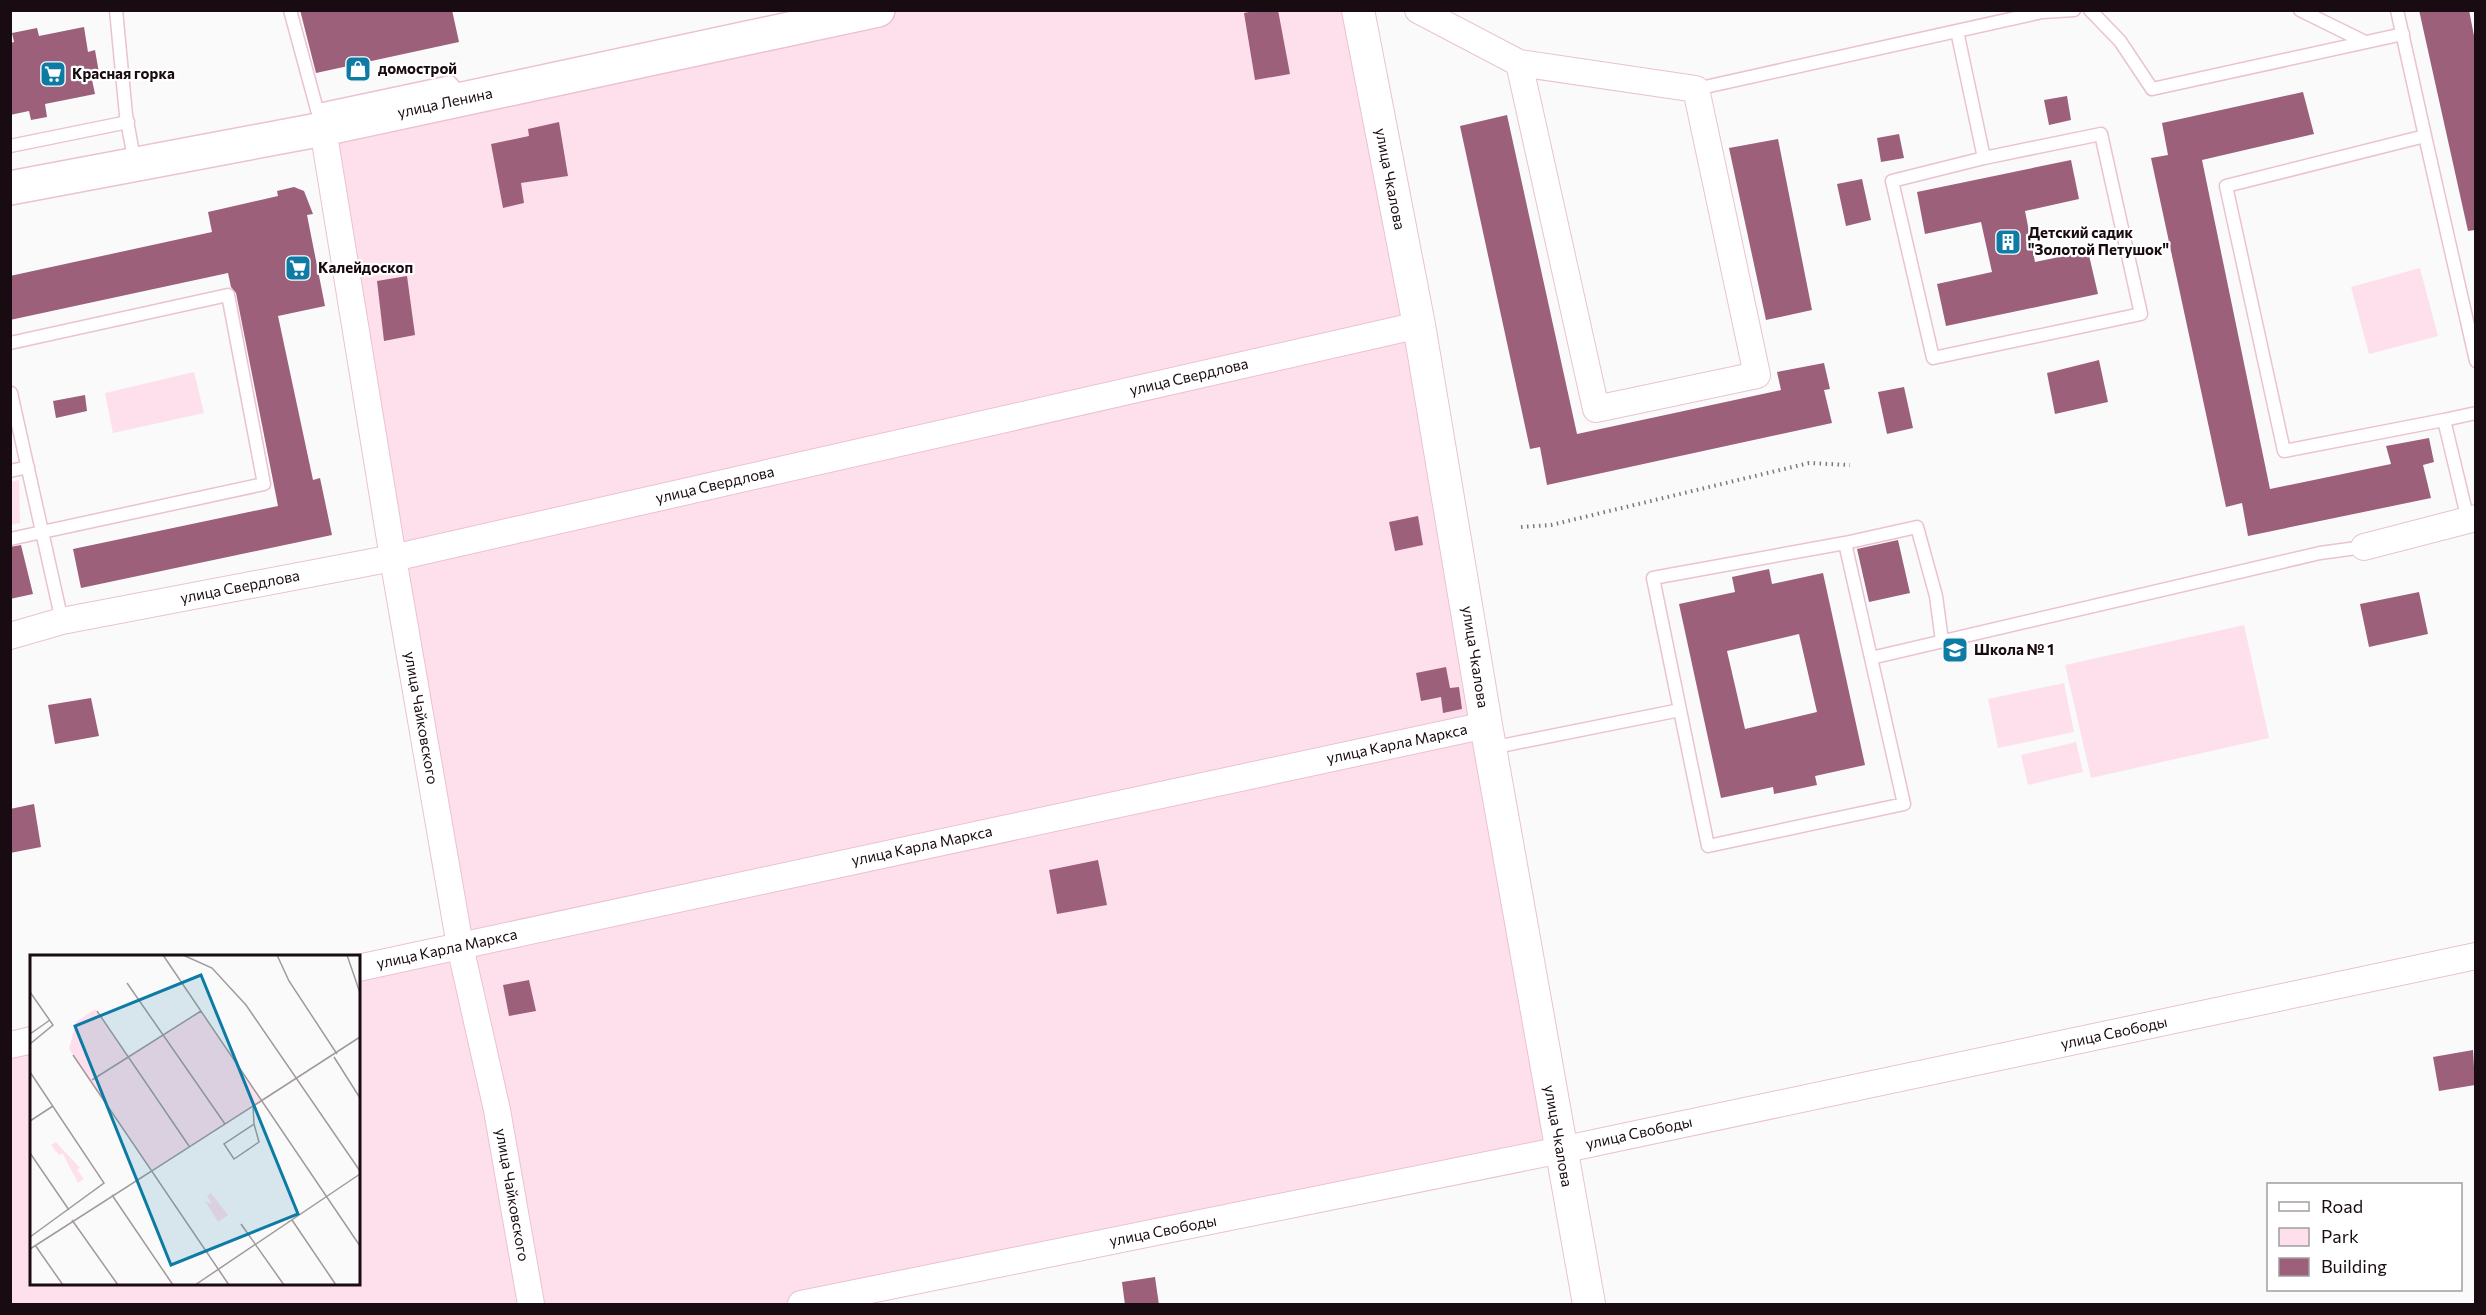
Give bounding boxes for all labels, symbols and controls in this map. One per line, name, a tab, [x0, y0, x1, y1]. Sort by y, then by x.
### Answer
shop icon: домострой	[343, 54, 373, 84]
supermarket icon: Красная горка	[38, 59, 68, 89]
place label: домострой	[378, 59, 457, 77]
place label: Красная горка	[72, 64, 175, 82]
street label: улица Ленина	[396, 83, 494, 121]
street label: улица Чкалова	[1372, 126, 1410, 231]
place label: Детский садик "Золотой Петушок"	[2028, 223, 2169, 258]
building icon: Детский садик "Золотой Петушок"	[1993, 227, 2023, 257]
supermarket icon: Калейдоскоп	[283, 253, 313, 283]
place label: Калейдоскоп	[318, 258, 413, 276]
street label: улица Свердлова	[1128, 354, 1250, 398]
street label: улица Свердлова	[654, 462, 776, 506]
street label: улица Свердлова	[179, 566, 301, 606]
street label: улица Чкалова	[1459, 604, 1493, 709]
school or university icon: Школа № 1	[1940, 635, 1970, 665]
place label: Школа № 1	[1974, 640, 2054, 658]
street label: улица Чайковского	[401, 650, 443, 786]
street label: улица Карла Маркса	[1325, 719, 1469, 767]
street label: улица Карла Маркса	[850, 821, 994, 869]
street label: улица Карла Маркса	[375, 924, 519, 972]
inset map	[30, 955, 360, 1285]
street label: улица Свободы	[2059, 1012, 2169, 1052]
street label: улица Чкалова	[1541, 1083, 1577, 1188]
street label: улица Свободы	[1584, 1112, 1694, 1152]
street label: улица Чайковского	[492, 1127, 534, 1263]
legend	[2267, 1183, 2462, 1291]
text: Road	[2321, 1195, 2363, 1217]
street label: улица Свободы	[1108, 1211, 1218, 1249]
text: Park	[2321, 1225, 2359, 1247]
text: Building	[2321, 1255, 2387, 1277]

